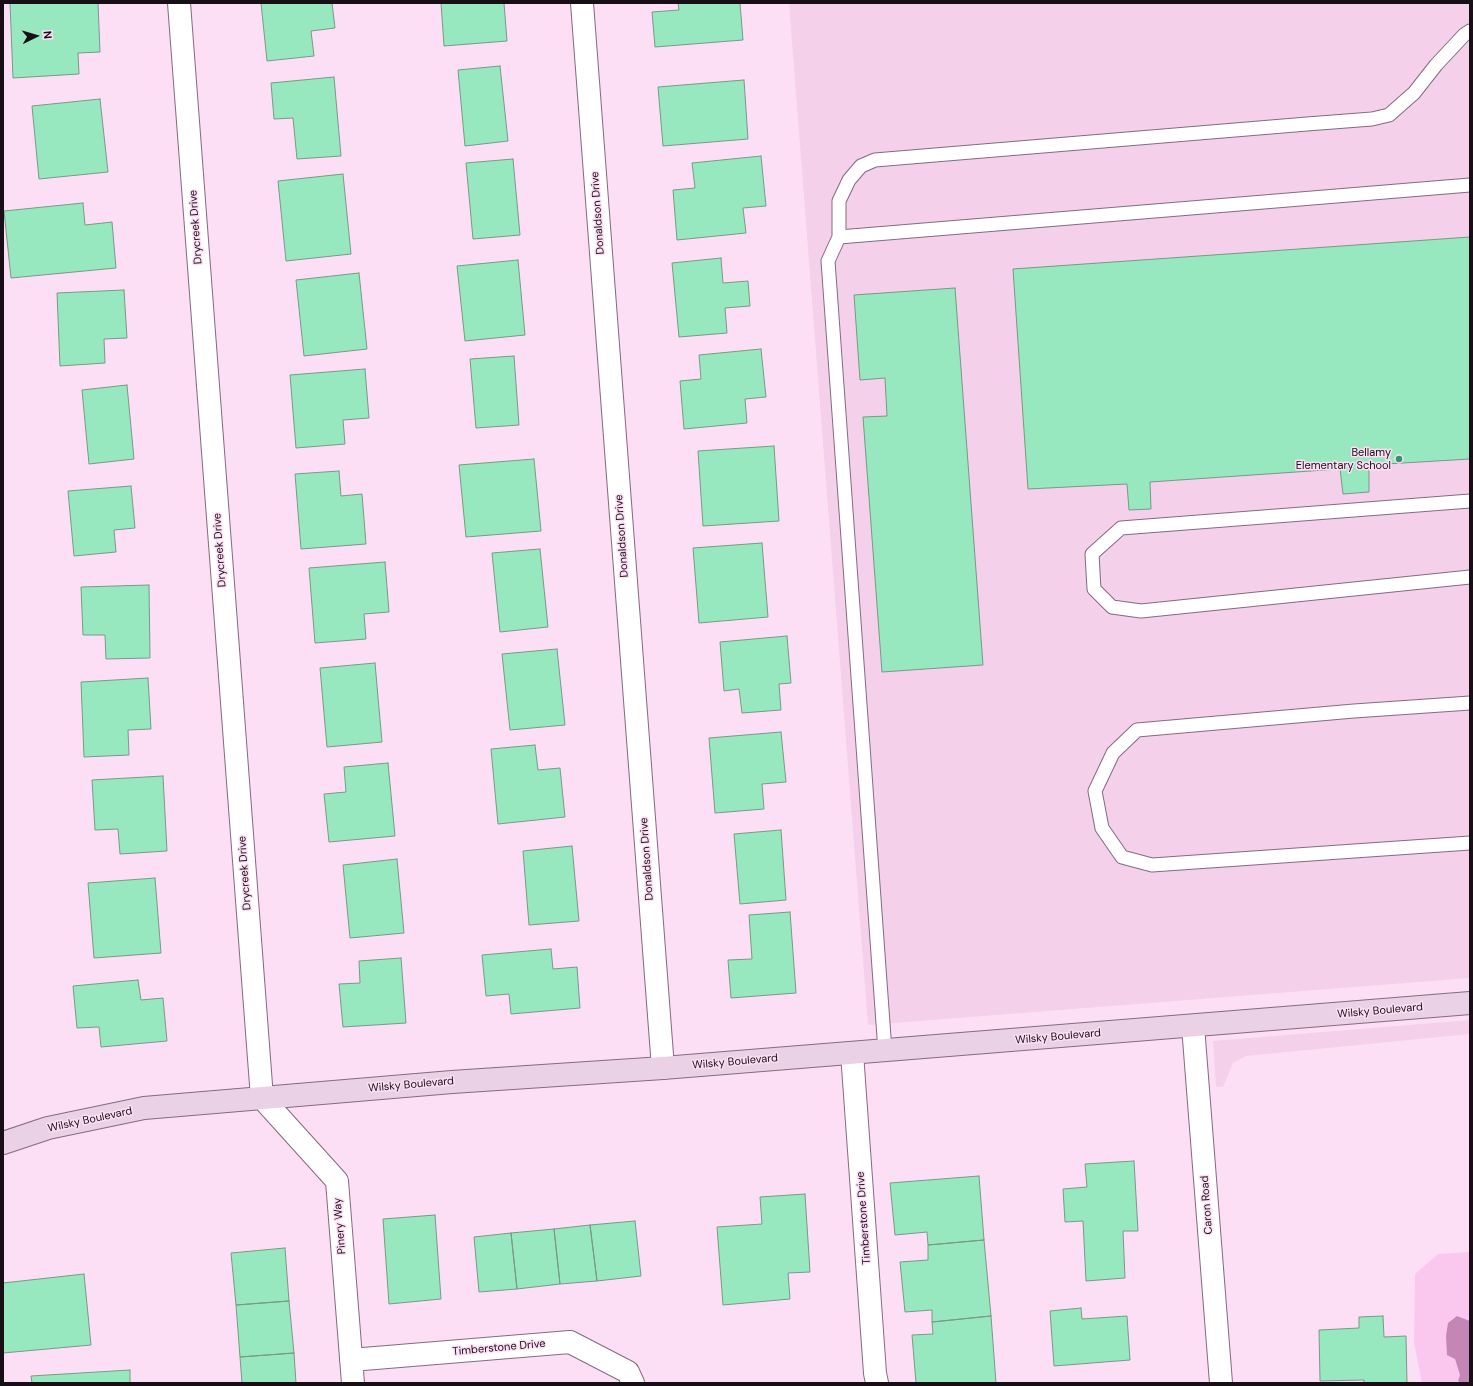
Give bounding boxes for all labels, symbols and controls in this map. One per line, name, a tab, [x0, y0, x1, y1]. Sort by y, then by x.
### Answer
north arrow	[16, 16, 56, 56]
text: N	[41, 30, 55, 40]
street label: Donaldson Drive	[589, 171, 607, 255]
street label: Drycreek Drive	[187, 189, 205, 265]
place label: Bellamy Elementary School	[1296, 446, 1391, 472]
marker: Bellamy Elementary School	[1394, 454, 1404, 464]
street label: Donaldson Drive	[613, 494, 631, 578]
street label: Drycreek Drive	[211, 512, 229, 588]
street label: Donaldson Drive	[638, 817, 656, 901]
street label: Drycreek Drive	[236, 835, 254, 911]
street label: Wilsky Boulevard	[1337, 1001, 1423, 1021]
street label: Wilsky Boulevard	[1015, 1027, 1101, 1047]
street label: Wilsky Boulevard	[692, 1052, 778, 1072]
street label: Wilsky Boulevard	[368, 1075, 454, 1095]
street label: Wilsky Boulevard	[47, 1105, 133, 1135]
street label: Timberstone Drive	[854, 1171, 874, 1265]
street label: Caron Road	[1198, 1175, 1216, 1235]
street label: Pinery Way	[331, 1197, 349, 1255]
street label: Timberstone Drive	[452, 1337, 546, 1359]

